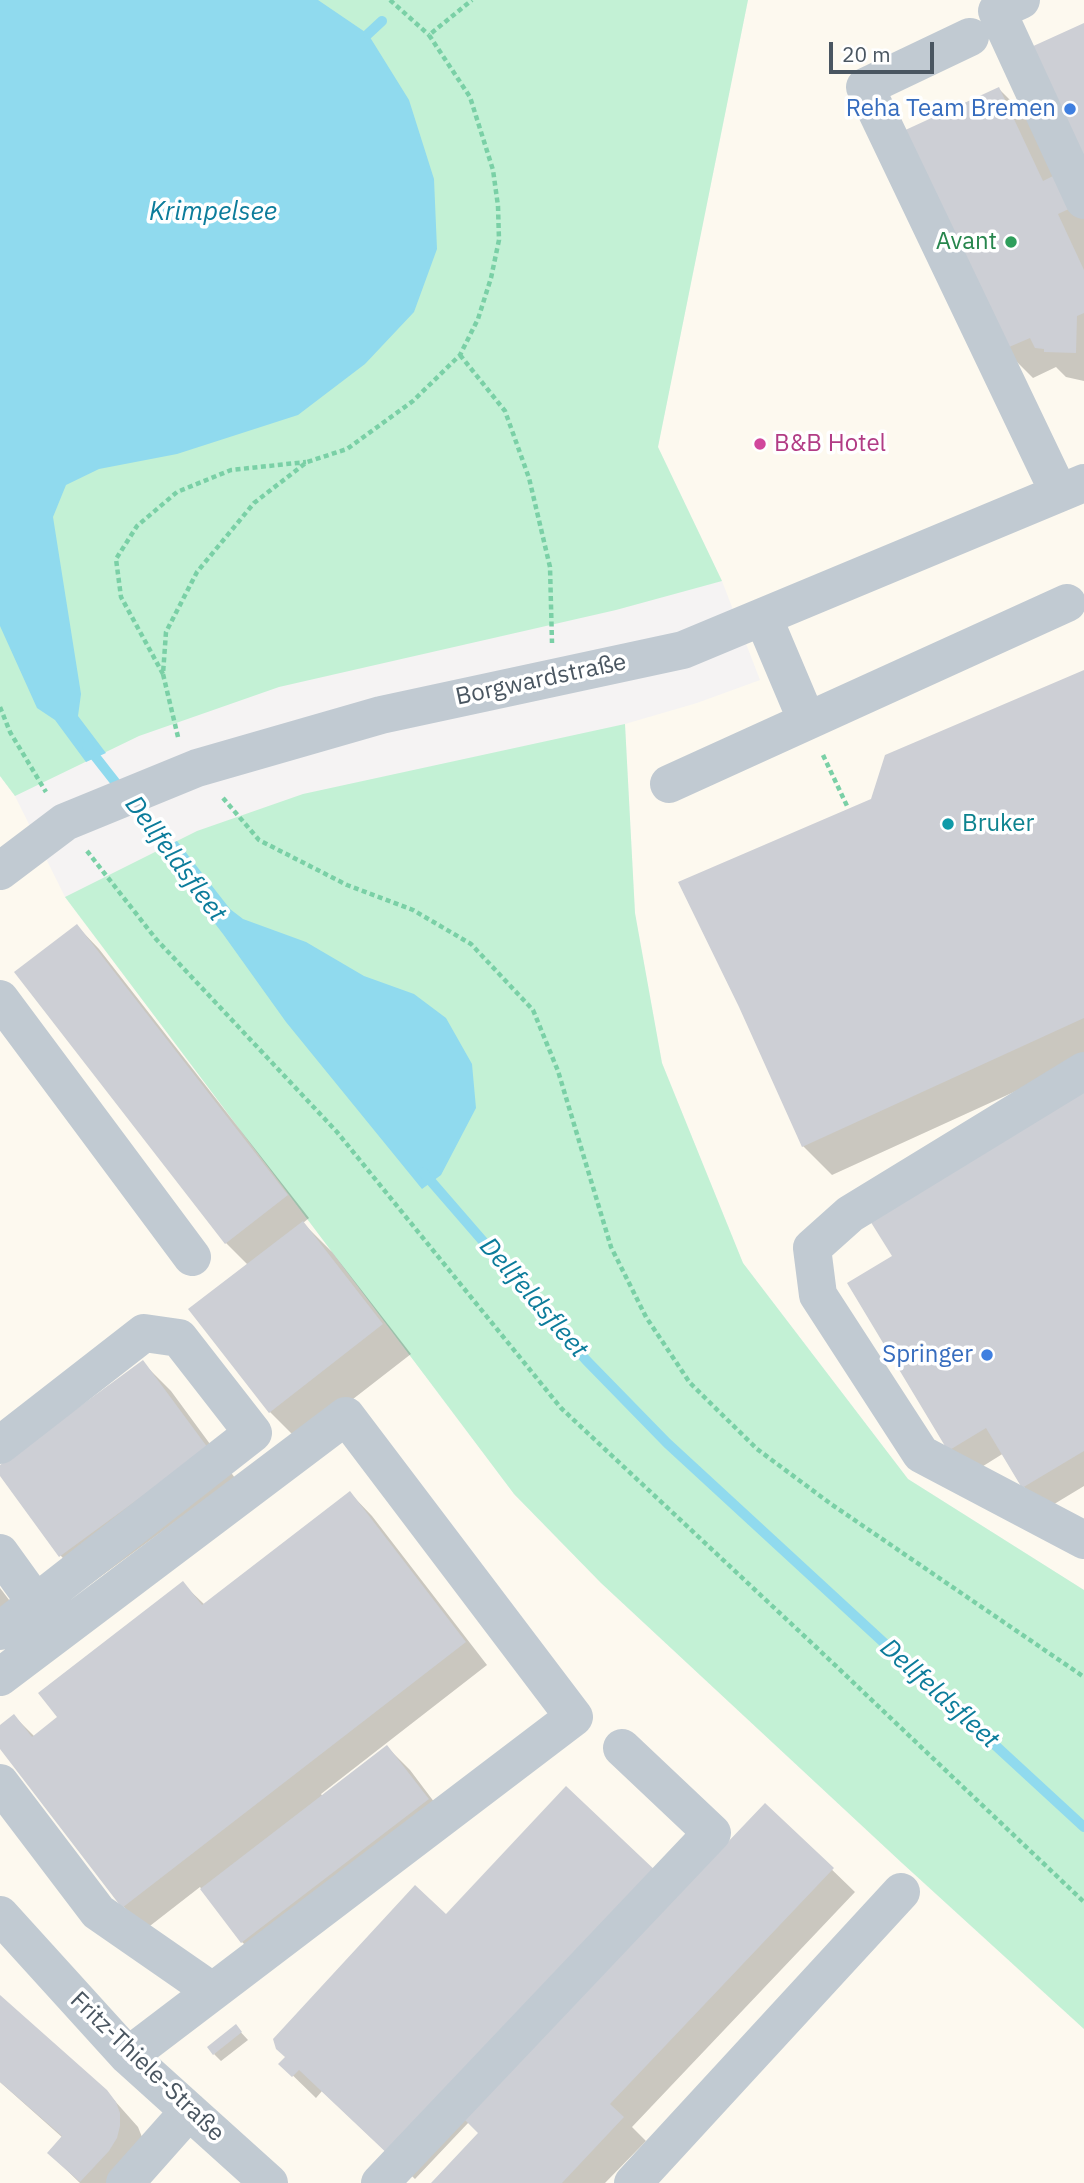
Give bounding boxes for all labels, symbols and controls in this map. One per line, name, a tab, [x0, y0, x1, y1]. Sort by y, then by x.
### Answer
scale bar	[832, 28, 937, 72]
text: 20 m	[842, 40, 891, 68]
place label: Reha Team Bremen	[846, 95, 1056, 123]
marker: Reha Team Bremen	[1062, 101, 1078, 117]
water label: Krimpelsee	[149, 196, 277, 228]
place label: Avant	[936, 228, 997, 256]
marker: Avant	[1003, 234, 1019, 250]
place label: B&B Hotel	[774, 430, 886, 458]
marker: B&B Hotel	[752, 436, 768, 452]
street label: Borgwardstraße	[453, 648, 629, 712]
water label: Dellfeldsfleet	[118, 790, 232, 928]
place label: Bruker	[962, 810, 1034, 838]
marker: Bruker	[940, 816, 956, 832]
water label: Dellfeldsfleet	[472, 1232, 594, 1364]
place label: Springer	[882, 1341, 973, 1369]
marker: Springer	[979, 1347, 995, 1363]
water label: Dellfeldsfleet	[873, 1633, 1005, 1755]
street label: Fritz-Thiele-Straße	[64, 1986, 230, 2148]

